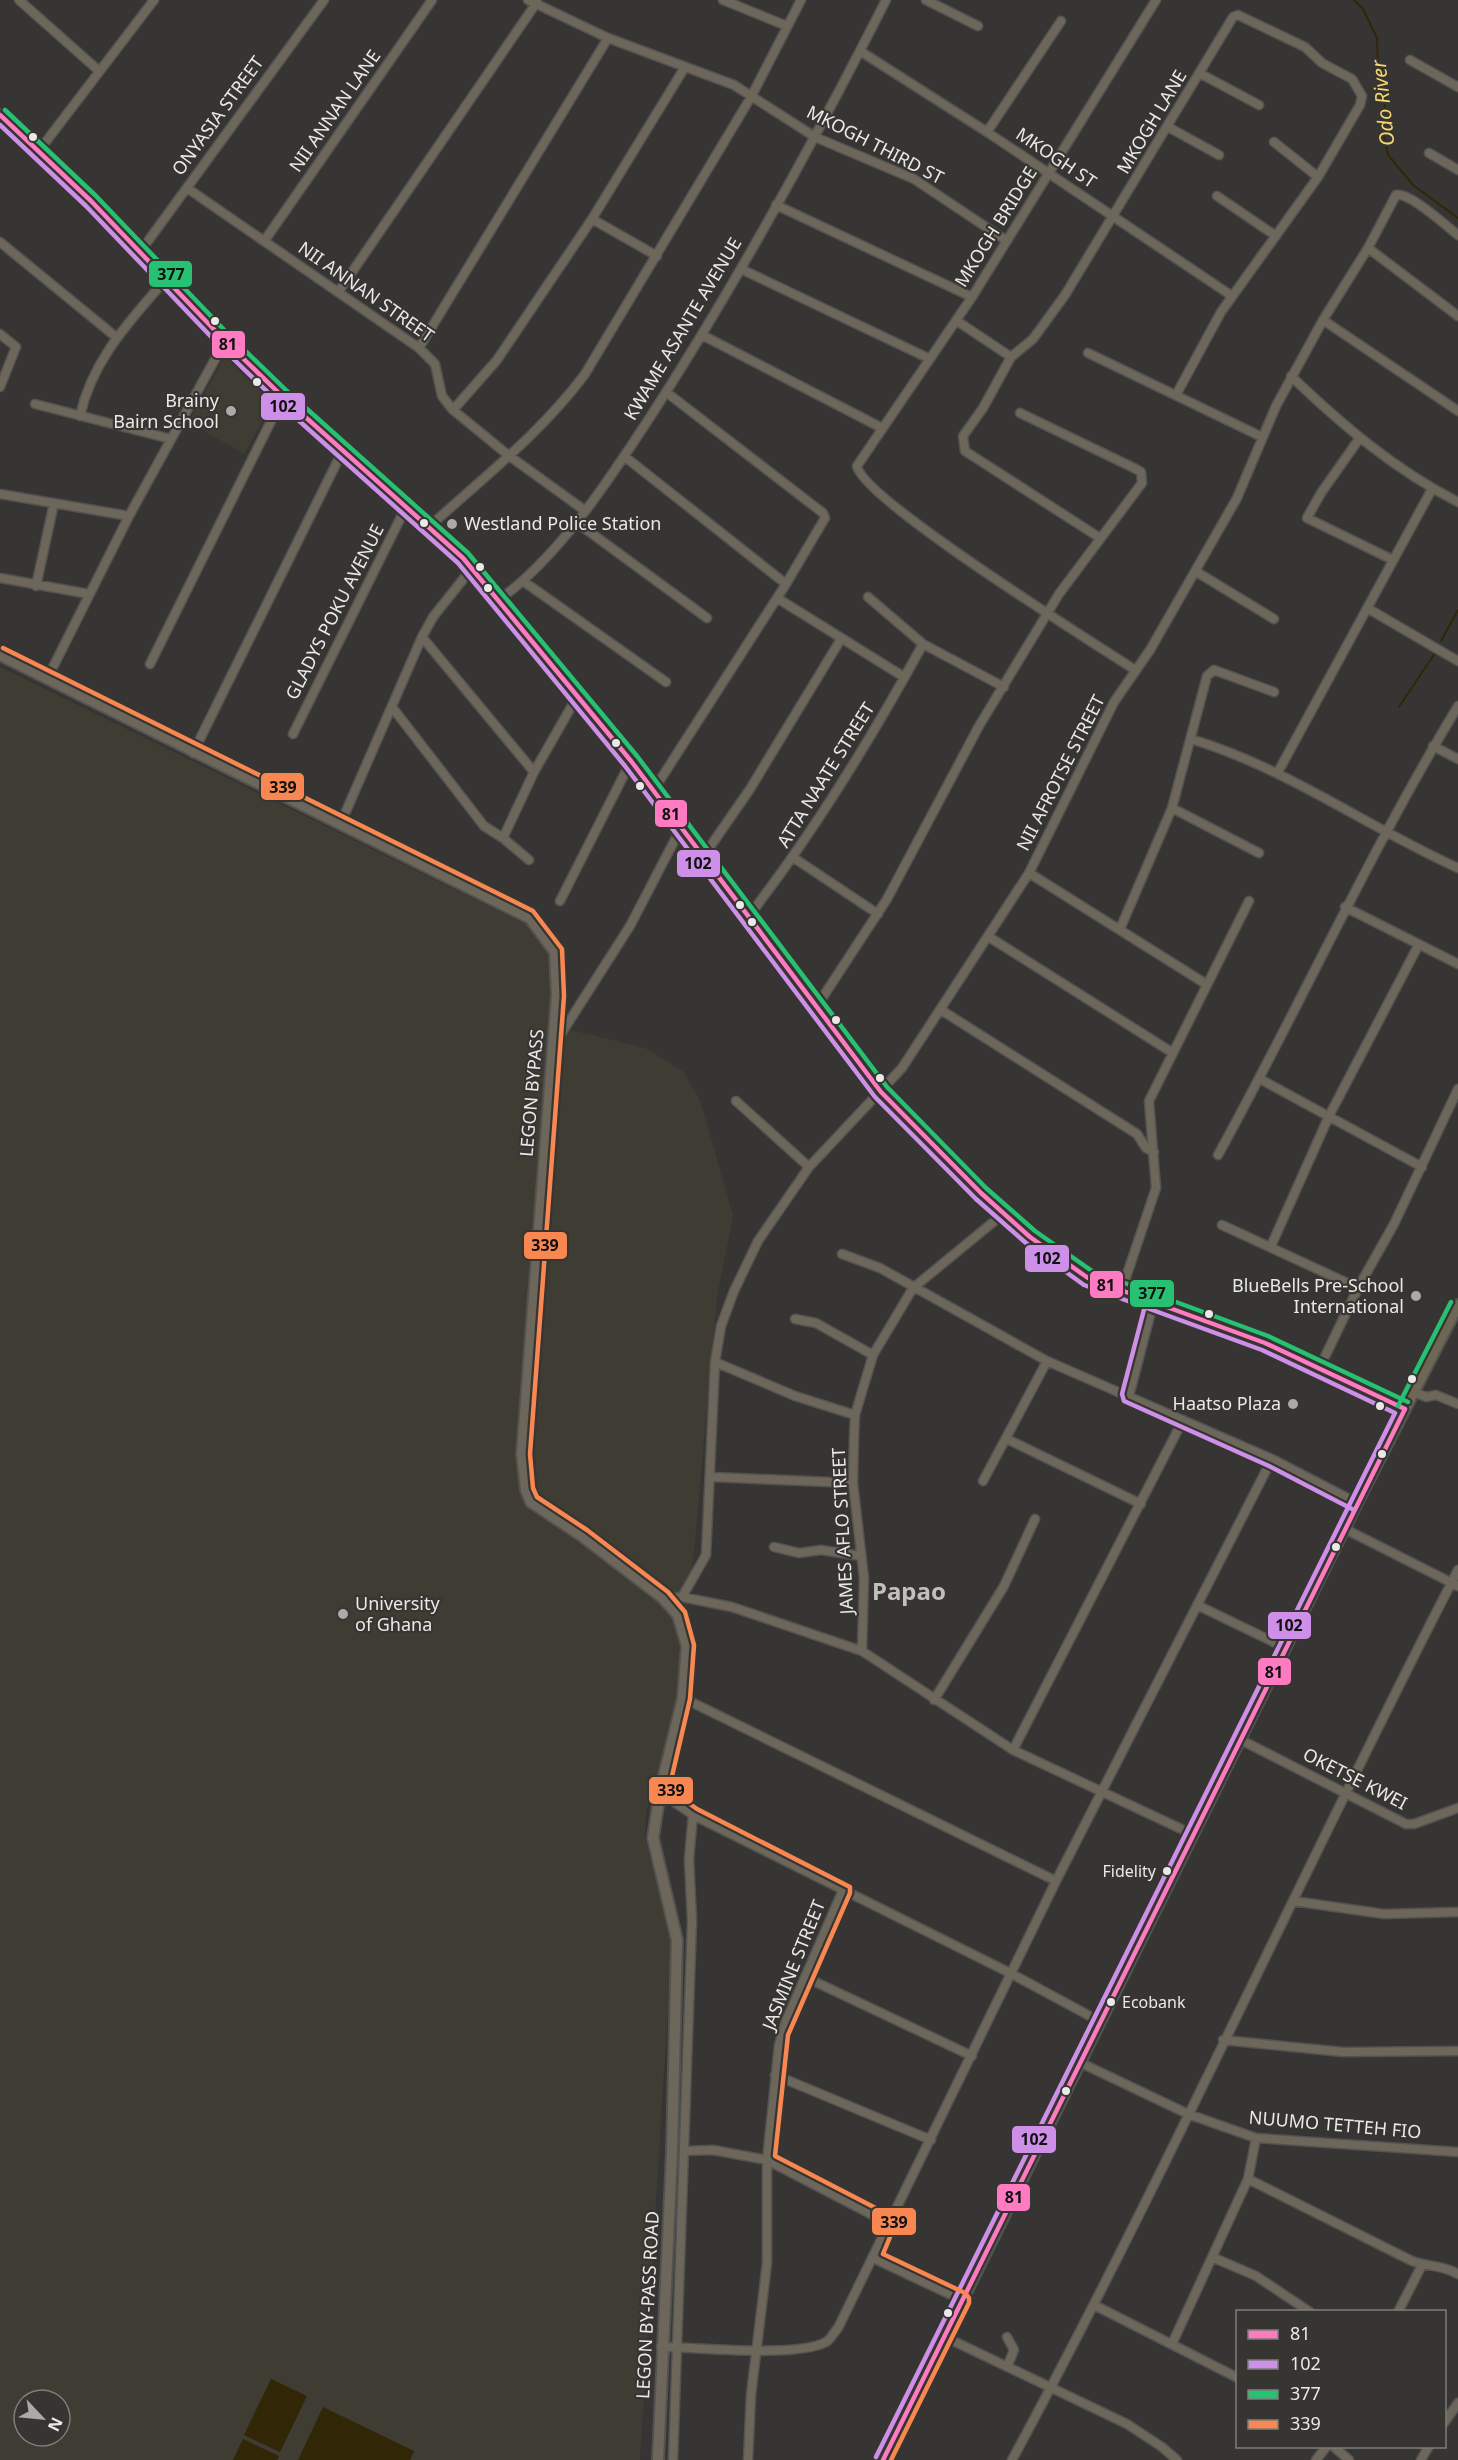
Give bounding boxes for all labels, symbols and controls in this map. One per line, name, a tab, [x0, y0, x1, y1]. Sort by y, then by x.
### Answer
street label: NII ANNAN LANE	[283, 45, 385, 176]
street label: ONYASIA STREET	[166, 51, 269, 180]
water label: Odo River	[1364, 58, 1400, 147]
street label: MKOGH LANE	[1111, 65, 1192, 178]
street label: MKOGH THIRD ST	[803, 99, 948, 189]
street label: MKOGH ST	[1012, 121, 1101, 193]
unlabelled marker	[27, 131, 39, 143]
street label: MKOGH BRIDGE	[949, 162, 1042, 291]
street label: KWAME ASANTE AVENUE	[618, 233, 746, 424]
street label: NII ANNAN STREET	[294, 235, 439, 347]
line badge: 377	[148, 260, 193, 288]
text: 377	[157, 263, 185, 285]
unlabelled marker	[209, 315, 221, 327]
line badge: 81	[211, 330, 246, 359]
text: 81	[219, 333, 237, 355]
unlabelled marker	[251, 376, 263, 388]
place label: Brainy Bairn School	[113, 388, 220, 433]
line badge: 102	[260, 392, 306, 421]
text: 102	[269, 395, 297, 417]
marker: Brainy Bairn School	[224, 404, 238, 418]
place label: Westland Police Station	[464, 511, 661, 535]
unlabelled marker	[418, 517, 430, 529]
marker: Westland Police Station	[445, 517, 459, 531]
street label: GLADYS POKU AVENUE	[279, 520, 389, 703]
unlabelled marker	[474, 561, 486, 573]
unlabelled marker	[482, 582, 494, 594]
street label: NII AFROTSE STREET	[1010, 691, 1110, 855]
street label: ATTA NAATE STREET	[771, 697, 880, 852]
unlabelled marker	[610, 737, 622, 749]
line badge: 339	[260, 772, 305, 801]
text: 339	[269, 776, 297, 798]
unlabelled marker	[634, 780, 646, 792]
line badge: 81	[654, 799, 688, 828]
text: 81	[662, 803, 680, 825]
line badge: 102	[676, 849, 721, 878]
text: 102	[684, 852, 712, 874]
unlabelled marker	[734, 899, 746, 911]
unlabelled marker	[746, 916, 758, 928]
unlabelled marker	[830, 1014, 842, 1026]
street label: LEGON BYPASS	[513, 1028, 549, 1158]
unlabelled marker	[874, 1072, 886, 1084]
line badge: 339	[523, 1231, 568, 1260]
text: 339	[531, 1234, 559, 1256]
line badge: 102	[1024, 1244, 1070, 1273]
text: 102	[1033, 1247, 1061, 1269]
line badge: 81	[1089, 1270, 1124, 1299]
place label: BlueBells Pre-School International	[1232, 1273, 1404, 1318]
text: 81	[1097, 1274, 1115, 1296]
line badge: 377	[1129, 1279, 1175, 1308]
text: 377	[1138, 1282, 1166, 1304]
marker: BlueBells Pre-School International	[1409, 1289, 1423, 1303]
unlabelled marker	[1203, 1308, 1215, 1320]
unlabelled marker	[1406, 1373, 1418, 1385]
place label: Haatso Plaza	[1173, 1391, 1281, 1415]
marker: Haatso Plaza	[1286, 1397, 1300, 1411]
unlabelled marker	[1374, 1400, 1386, 1412]
street label: JAMES AFLO STREET	[826, 1447, 858, 1617]
unlabelled marker	[1376, 1448, 1388, 1460]
unlabelled marker	[1330, 1541, 1342, 1553]
district label: Papao	[872, 1574, 946, 1607]
place label: University of Ghana	[355, 1591, 440, 1636]
marker: University of Ghana	[336, 1607, 350, 1621]
line badge: 102	[1267, 1611, 1312, 1640]
text: 102	[1275, 1614, 1303, 1636]
line badge: 81	[1257, 1657, 1292, 1686]
text: 81	[1265, 1661, 1283, 1683]
street label: OKETSE KWEI	[1299, 1742, 1412, 1815]
line badge: 339	[648, 1776, 694, 1805]
text: 339	[657, 1779, 685, 1801]
place label: Fidelity	[1103, 1860, 1157, 1882]
marker: Fidelity	[1161, 1865, 1173, 1877]
street label: JASMINE STREET	[755, 1896, 830, 2035]
place label: Ecobank	[1122, 1991, 1186, 2013]
marker: Ecobank	[1105, 1996, 1117, 2008]
unlabelled marker	[1060, 2085, 1072, 2097]
street label: NUUMO TETTEH FIO	[1248, 2105, 1422, 2143]
line badge: 102	[1011, 2125, 1057, 2154]
text: 102	[1020, 2128, 1048, 2150]
line badge: 81	[996, 2183, 1031, 2212]
text: 81	[1005, 2186, 1023, 2208]
line badge: 339	[871, 2207, 917, 2236]
street label: LEGON BY-PASS ROAD	[630, 2210, 664, 2400]
text: 339	[880, 2211, 908, 2233]
unlabelled marker	[942, 2307, 954, 2319]
legend	[1236, 2310, 1446, 2448]
text: 81	[1290, 2321, 1311, 2345]
text: 102	[1290, 2351, 1321, 2375]
text: 377	[1290, 2381, 1321, 2405]
north arrow	[12, 2388, 72, 2448]
text: 339	[1290, 2411, 1321, 2435]
text: N	[43, 2414, 68, 2435]

